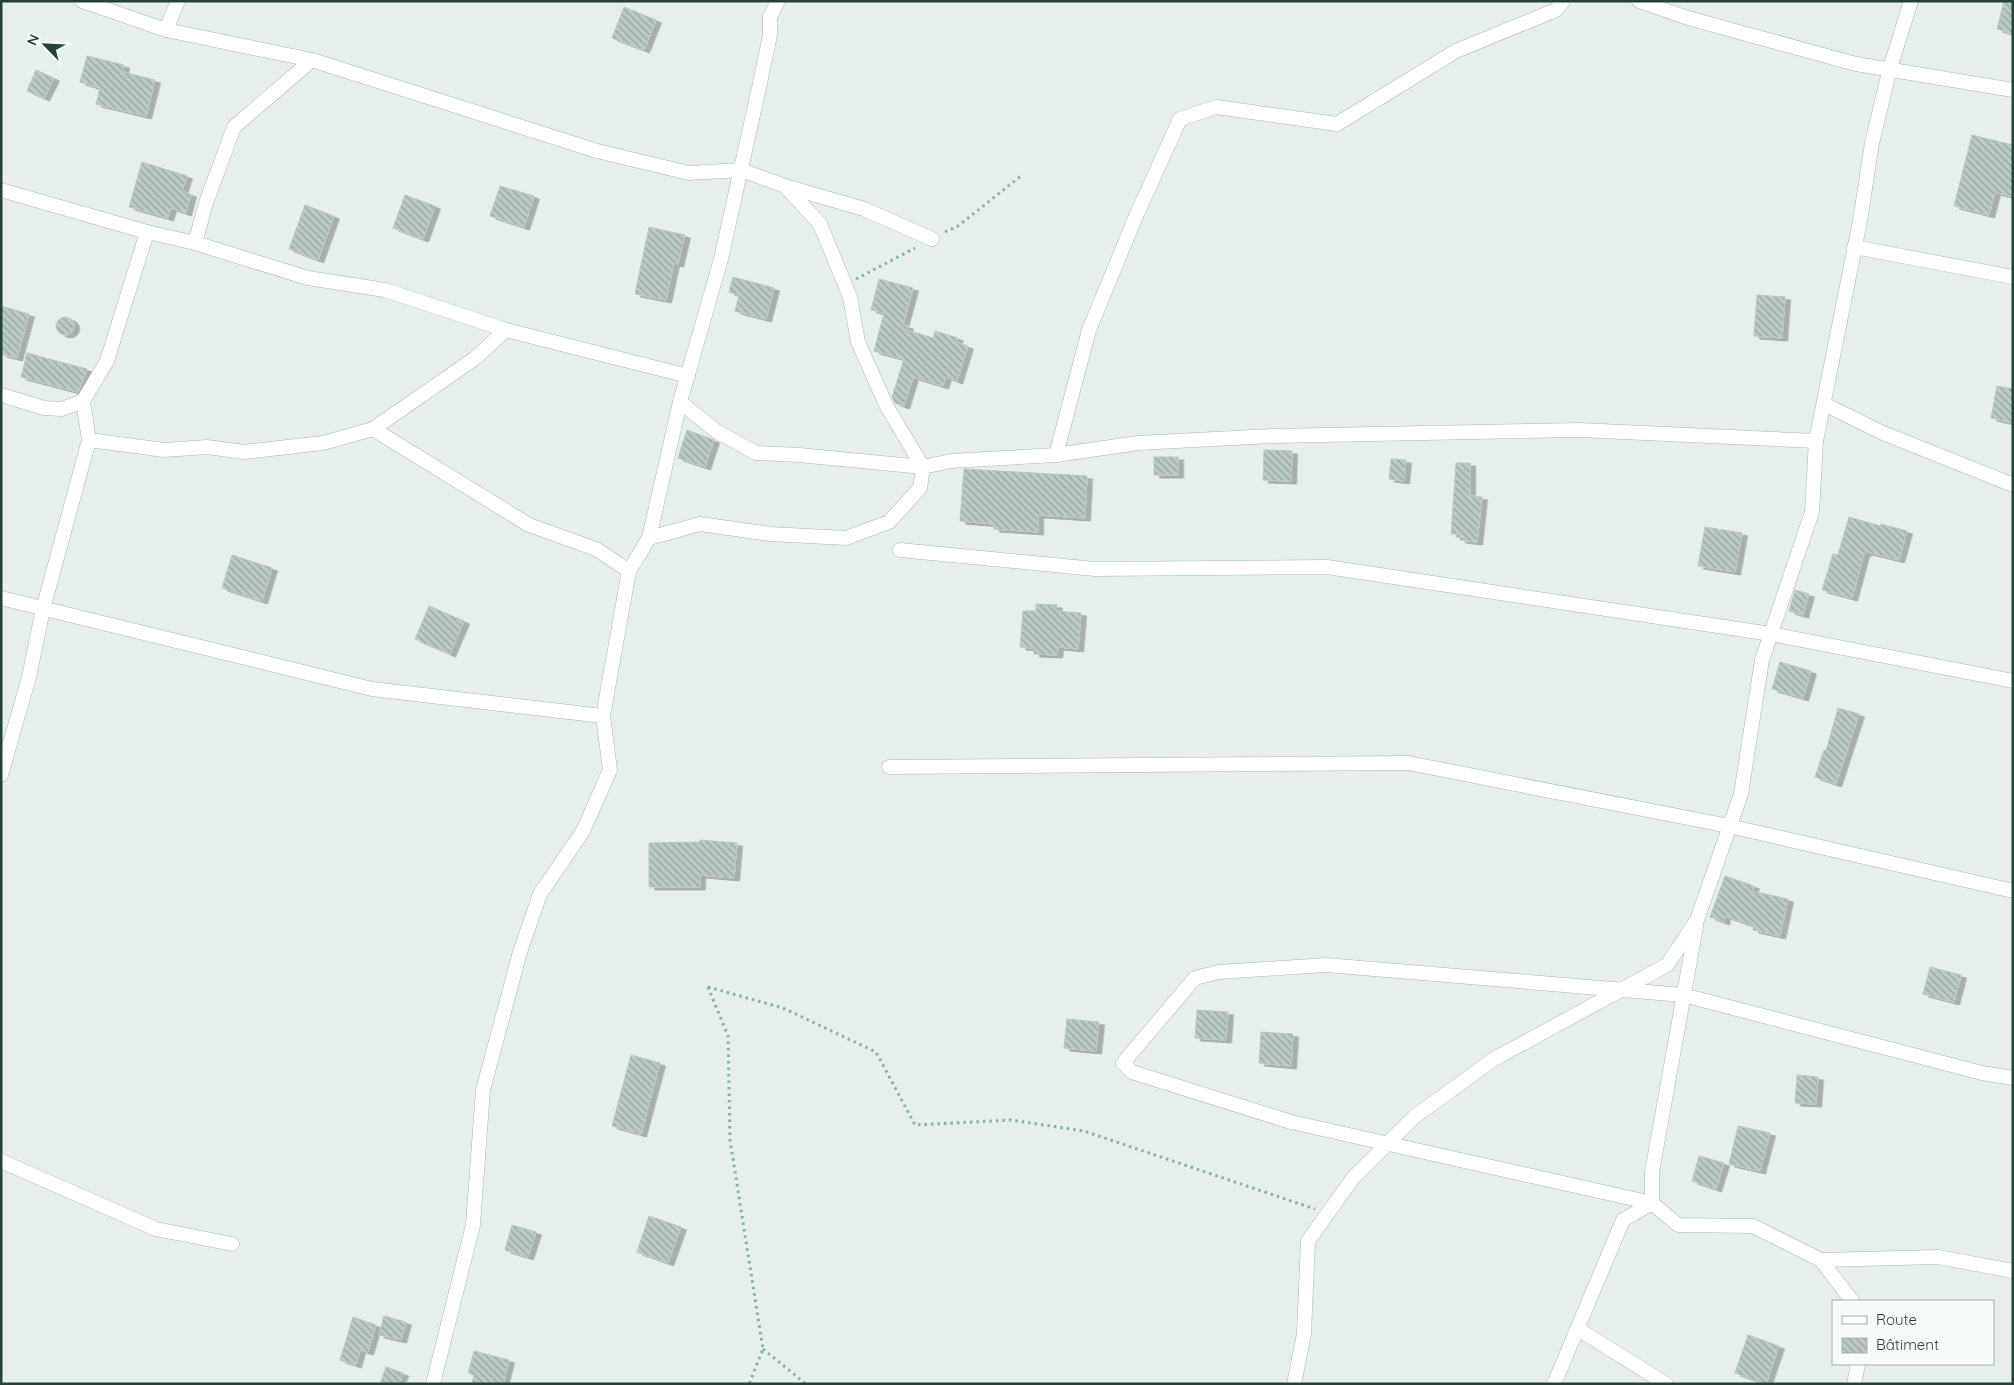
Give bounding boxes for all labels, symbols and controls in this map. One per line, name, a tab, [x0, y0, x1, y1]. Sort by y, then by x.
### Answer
north arrow	[20, 20, 70, 70]
text: N	[23, 31, 43, 48]
legend	[1832, 1300, 1994, 1365]
text: Route	[1876, 1310, 1917, 1329]
text: Bâtiment	[1876, 1335, 1939, 1354]

